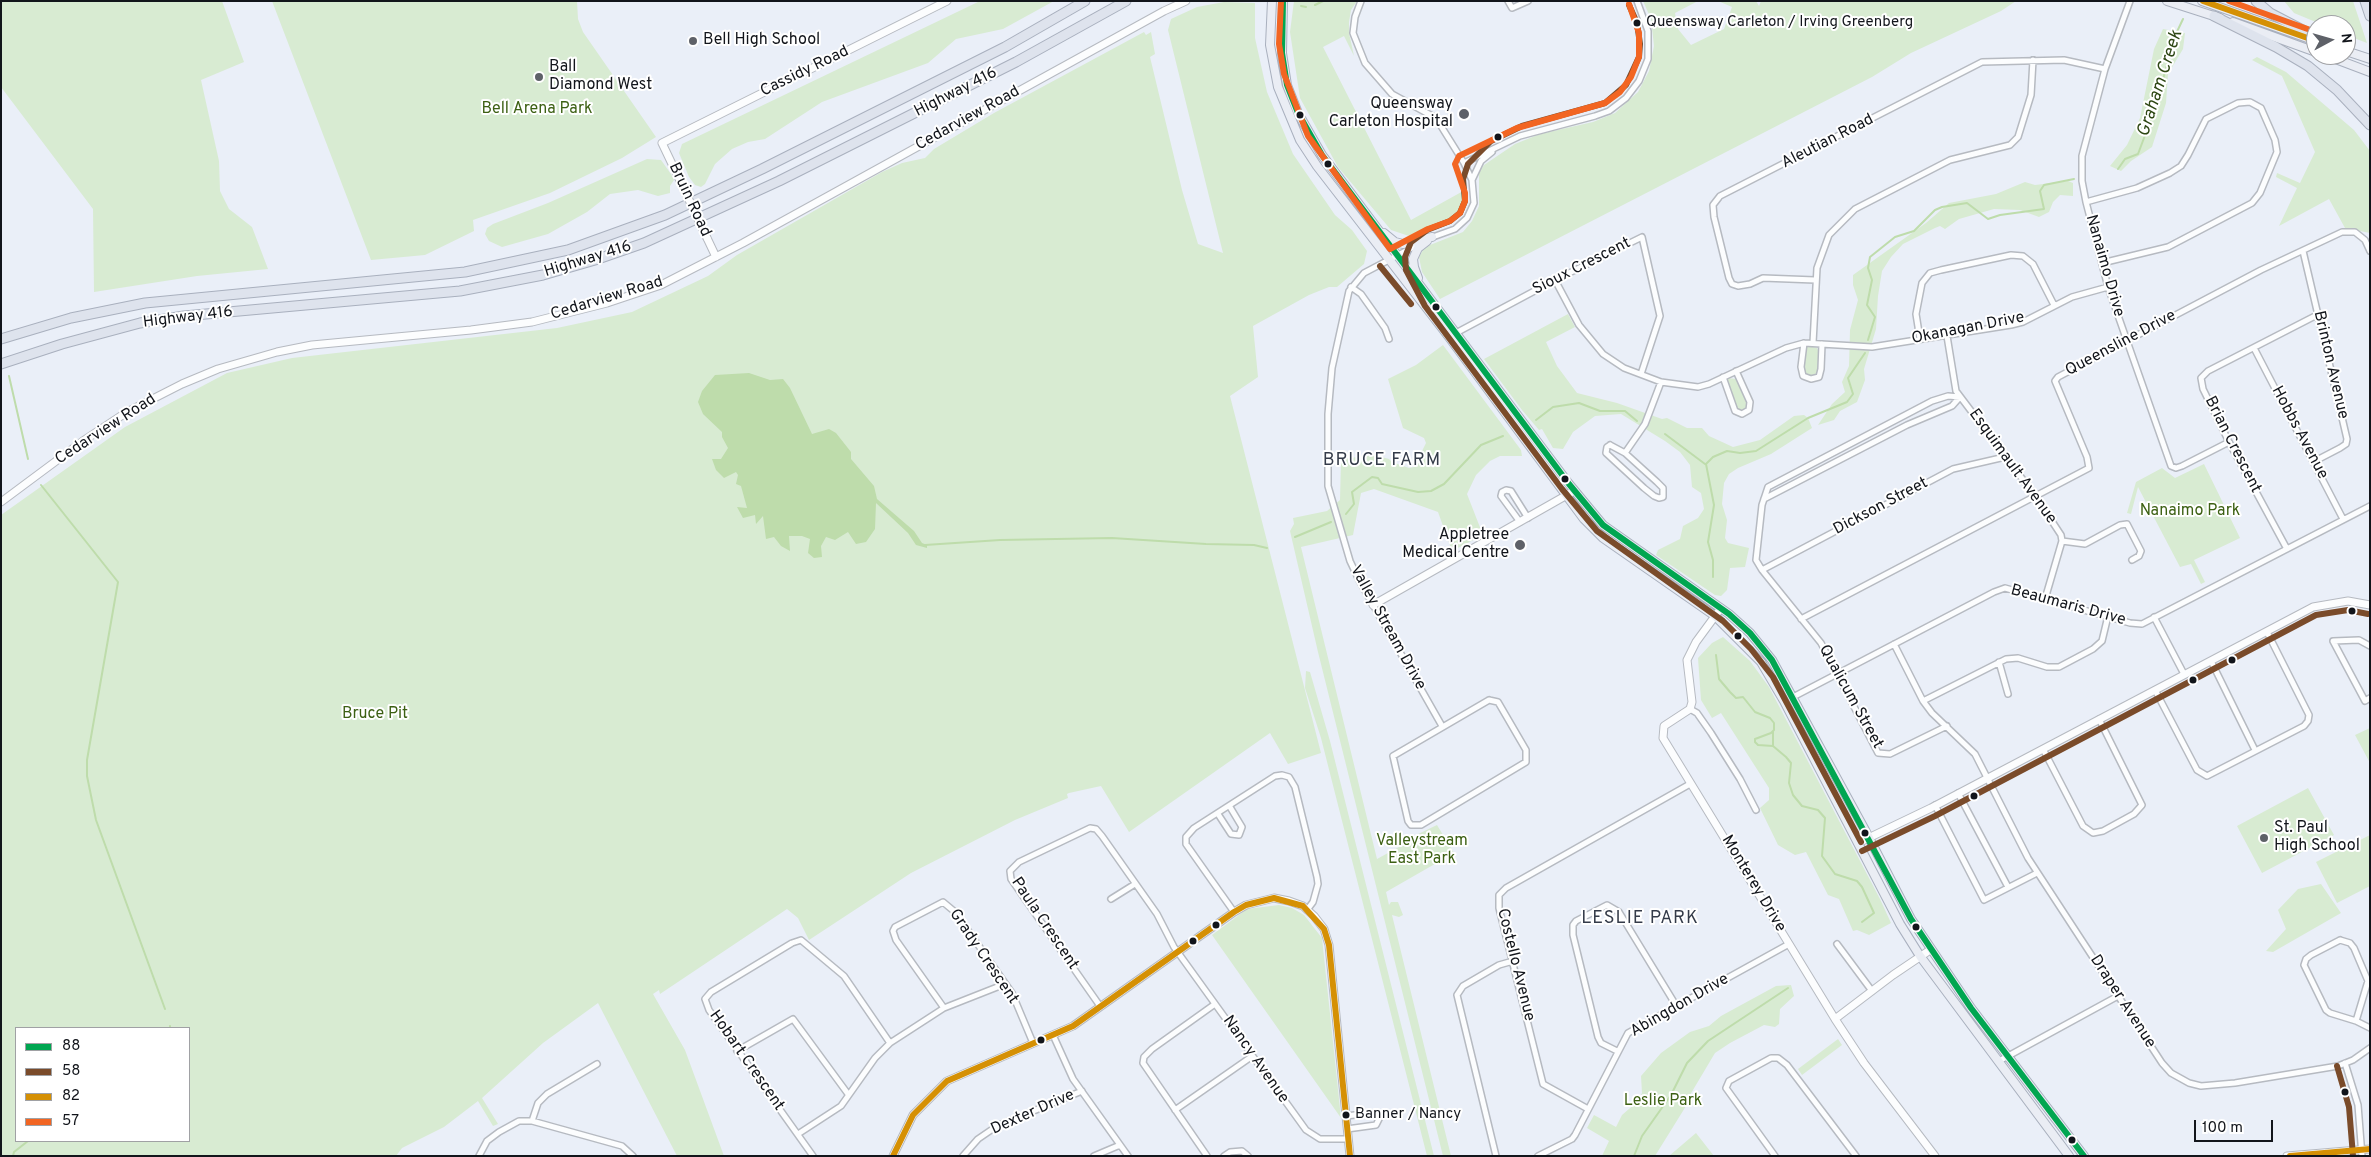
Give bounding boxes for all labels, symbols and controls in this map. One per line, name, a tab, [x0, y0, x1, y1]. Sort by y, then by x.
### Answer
place label: Queensway Carleton / Irving Greenberg	[1646, 14, 1913, 32]
north arrow	[2306, 15, 2356, 65]
marker: Queensway Carleton / Irving Greenberg	[1632, 18, 1642, 28]
water label: Graham Creek	[2134, 28, 2188, 140]
place label: Bell High School	[703, 31, 820, 51]
text: N	[2336, 33, 2354, 44]
marker: Bell High School	[687, 35, 699, 47]
street label: Cassidy Road	[758, 42, 852, 102]
place label: Ball Diamond West	[549, 58, 652, 96]
street label: Highway 416	[911, 64, 1001, 122]
marker: Ball Diamond West	[533, 71, 545, 83]
street label: Cedarview Road	[913, 82, 1023, 156]
place label: Queensway Carleton Hospital	[1329, 95, 1453, 133]
park label: Bell Arena Park	[481, 100, 593, 120]
marker: Queensway Carleton Hospital	[1457, 107, 1471, 121]
unlabelled marker	[1295, 110, 1305, 120]
street label: Aleutian Road	[1779, 111, 1877, 173]
unlabelled marker	[1493, 132, 1503, 142]
unlabelled marker	[1323, 159, 1333, 169]
street label: Bruin Road	[664, 160, 714, 240]
street label: Nanaimo Drive	[2080, 213, 2128, 319]
street label: Sioux Crescent	[1530, 234, 1634, 300]
street label: Highway 416	[542, 238, 634, 282]
street label: Cedarview Road	[549, 273, 665, 325]
unlabelled marker	[1431, 302, 1441, 312]
street label: Highway 416	[142, 303, 234, 333]
street label: Queensline Drive	[2062, 307, 2180, 381]
street label: Okanagan Drive	[1910, 309, 2026, 349]
street label: Brinton Avenue	[2308, 309, 2352, 421]
street label: Hobbs Avenue	[2266, 383, 2332, 483]
street label: Cedarview Road	[52, 390, 160, 470]
street label: Brian Crescent	[2199, 394, 2265, 496]
street label: Esquimault Avenue	[1964, 406, 2060, 528]
district label: BRUCE FARM	[1322, 450, 1442, 472]
unlabelled marker	[1560, 474, 1570, 484]
street label: Dickson Street	[1831, 474, 1931, 540]
park label: Nanaimo Park	[2140, 502, 2240, 522]
place label: Appletree Medical Centre	[1402, 526, 1509, 564]
marker: Appletree Medical Centre	[1513, 538, 1527, 552]
street label: Valley Stream Drive	[1345, 562, 1429, 694]
street label: Beaumaris Drive	[2008, 581, 2128, 631]
unlabelled marker	[2347, 606, 2357, 616]
unlabelled marker	[1733, 631, 1743, 641]
street label: Qualicum Street	[1814, 642, 1886, 752]
unlabelled marker	[2227, 655, 2237, 665]
unlabelled marker	[2188, 675, 2198, 685]
park label: Bruce Pit	[342, 705, 408, 725]
unlabelled marker	[1969, 791, 1979, 801]
place label: St. Paul High School	[2274, 819, 2360, 857]
unlabelled marker	[1860, 828, 1870, 838]
park label: Valleystream East Park	[1376, 832, 1468, 870]
street label: Monterey Drive	[1717, 832, 1789, 936]
marker: St. Paul High School	[2258, 832, 2270, 844]
street label: Paula Crescent	[1006, 874, 1082, 974]
street label: Grady Crescent	[944, 906, 1022, 1008]
street label: Costello Avenue	[1492, 907, 1538, 1023]
district label: LESLIE PARK	[1580, 908, 1700, 930]
unlabelled marker	[1211, 920, 1221, 930]
unlabelled marker	[1911, 922, 1921, 932]
unlabelled marker	[1188, 936, 1198, 946]
street label: Draper Avenue	[2085, 952, 2159, 1052]
street label: Abingdon Drive	[1627, 970, 1733, 1042]
street label: Hobart Crescent	[704, 1007, 788, 1115]
street label: Nancy Avenue	[1218, 1012, 1292, 1108]
legend	[15, 1027, 190, 1142]
unlabelled marker	[1036, 1035, 1046, 1045]
text: 88	[62, 1037, 80, 1056]
text: 58	[62, 1062, 80, 1081]
street label: Dexter Drive	[988, 1086, 1078, 1140]
text: 82	[62, 1087, 80, 1106]
unlabelled marker	[2340, 1087, 2350, 1097]
park label: Leslie Park	[1624, 1092, 1702, 1112]
place label: Banner / Nancy	[1355, 1106, 1461, 1124]
marker: Banner / Nancy	[1341, 1110, 1351, 1120]
scale bar	[2196, 1110, 2275, 1142]
text: 57	[62, 1112, 79, 1131]
text: 100 m	[2202, 1119, 2243, 1138]
unlabelled marker	[2067, 1135, 2077, 1145]

